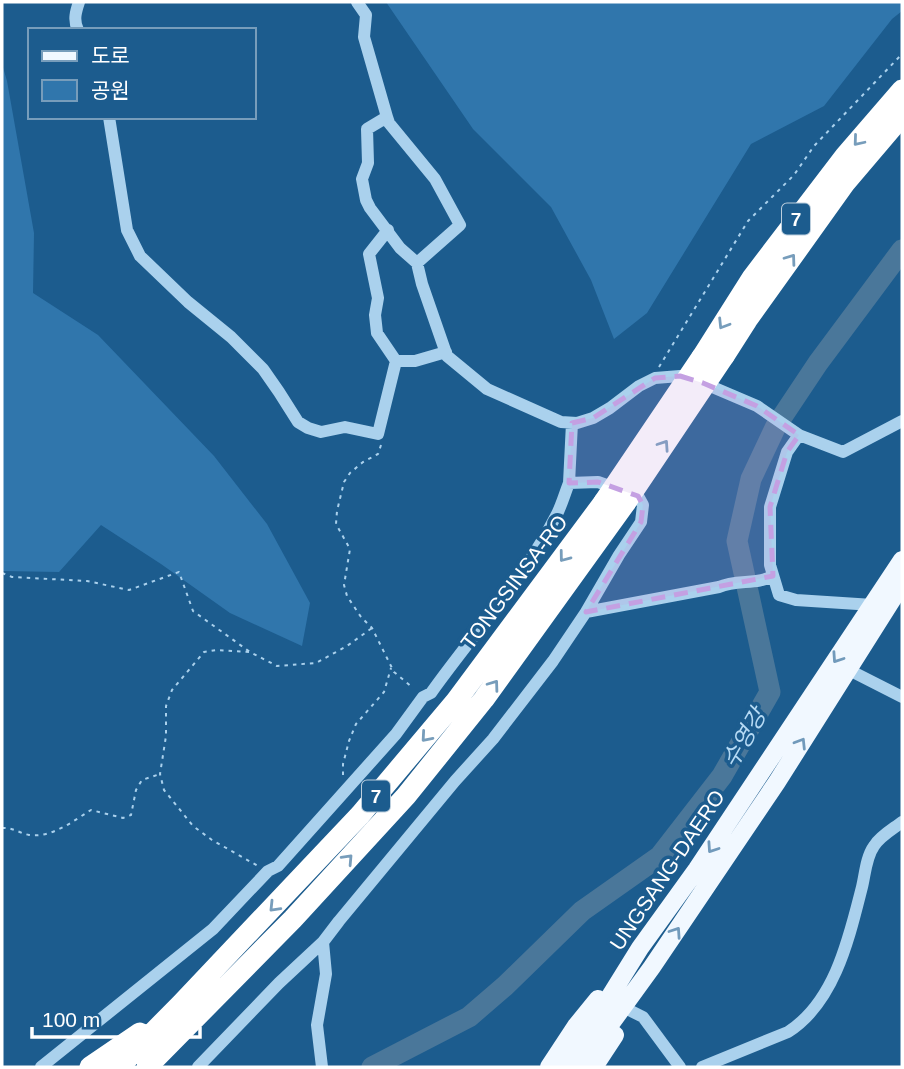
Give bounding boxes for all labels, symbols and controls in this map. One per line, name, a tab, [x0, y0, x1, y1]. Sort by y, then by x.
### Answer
legend	[28, 28, 256, 119]
text: 도로	[91, 44, 130, 67]
text: 공원	[91, 79, 130, 102]
one-way arrow	[853, 134, 866, 146]
road number: 7	[782, 204, 810, 234]
one-way arrow	[782, 254, 795, 267]
one-way arrow	[718, 317, 731, 330]
one-way arrow	[656, 440, 668, 453]
street label: TONGSINSA-RO	[456, 510, 572, 654]
one-way arrow	[559, 549, 572, 561]
one-way arrow	[833, 650, 846, 663]
one-way arrow	[485, 680, 498, 693]
water label: 수영강	[717, 702, 773, 772]
one-way arrow	[422, 729, 434, 742]
one-way arrow	[793, 737, 806, 750]
road number: 7	[362, 780, 390, 811]
street label: UNGSANG-DAERO	[605, 786, 729, 954]
one-way arrow	[707, 840, 720, 853]
one-way arrow	[339, 854, 352, 867]
one-way arrow	[269, 898, 282, 911]
one-way arrow	[667, 927, 680, 940]
scale bar	[32, 996, 200, 1040]
text: 100 m	[42, 1008, 100, 1031]

